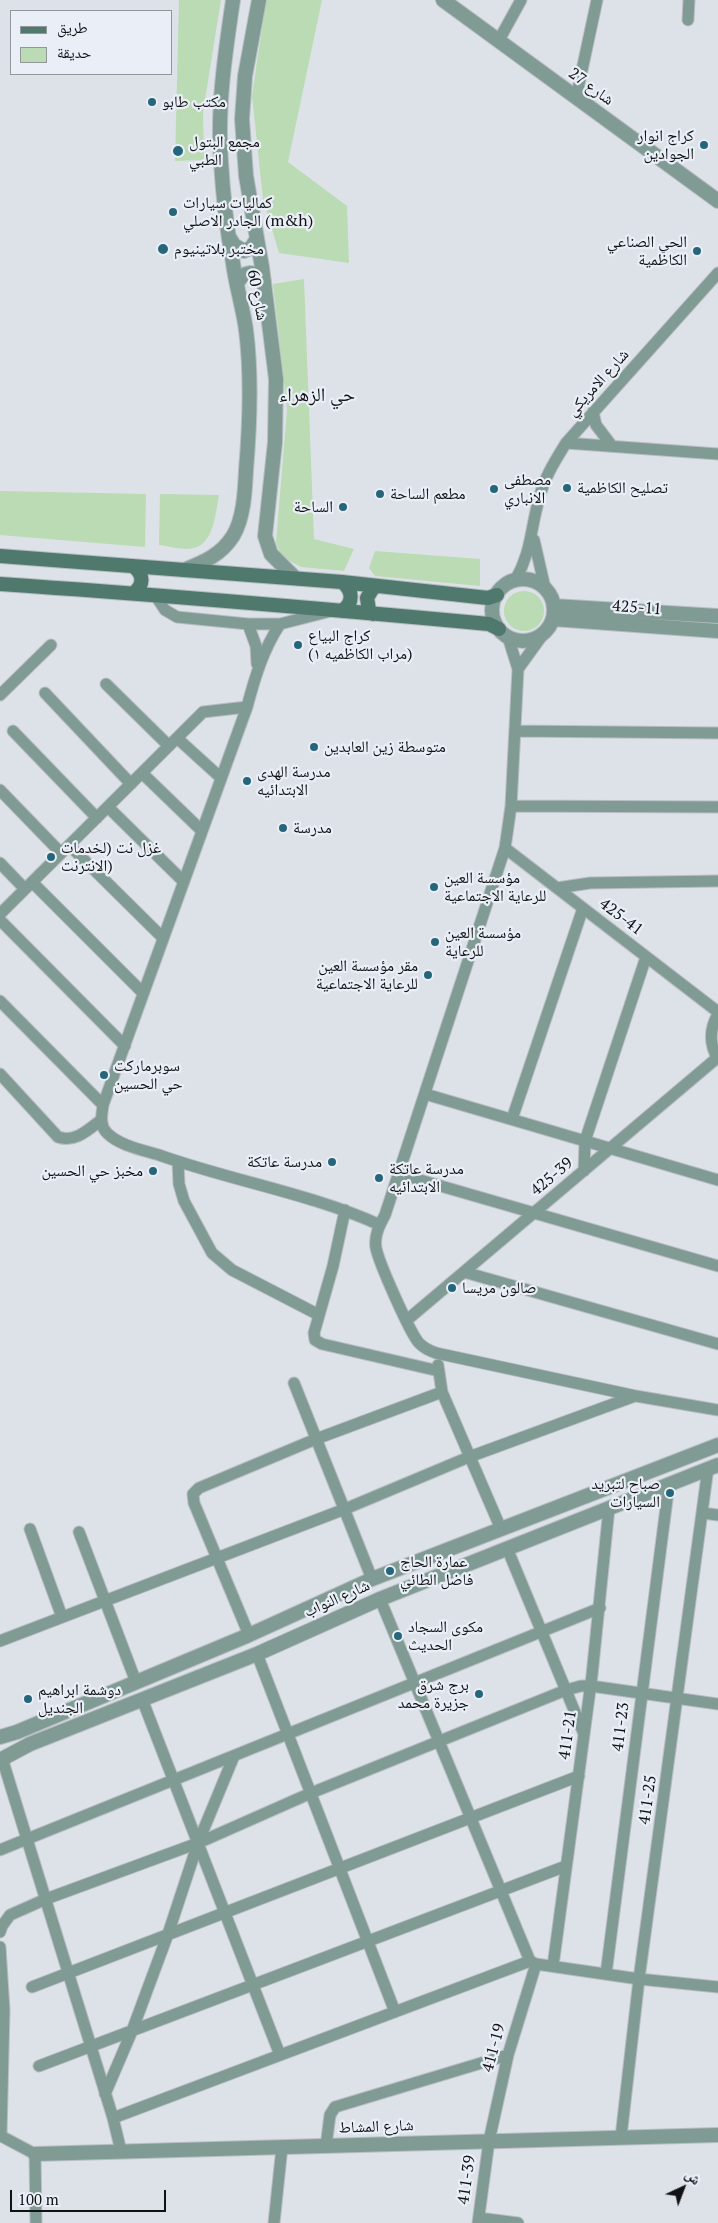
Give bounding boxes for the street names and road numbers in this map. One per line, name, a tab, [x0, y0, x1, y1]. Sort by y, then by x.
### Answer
street label: شارع 27	[565, 64, 617, 110]
street label: شارع 60	[243, 268, 271, 322]
street label: شارع الامريكي	[563, 345, 633, 421]
street label: 425-11	[612, 597, 662, 619]
street label: 425-41	[595, 894, 647, 940]
street label: 425-39	[527, 1154, 577, 1200]
street label: شارع النواب	[301, 1576, 373, 1622]
street label: 411-23	[608, 1701, 634, 1753]
street label: 411-21	[555, 1709, 581, 1761]
street label: 411-25	[635, 1774, 661, 1826]
street label: 411-19	[478, 2022, 510, 2074]
street label: شارع المشاط	[338, 2116, 414, 2138]
street label: 411-39	[454, 2154, 480, 2206]

